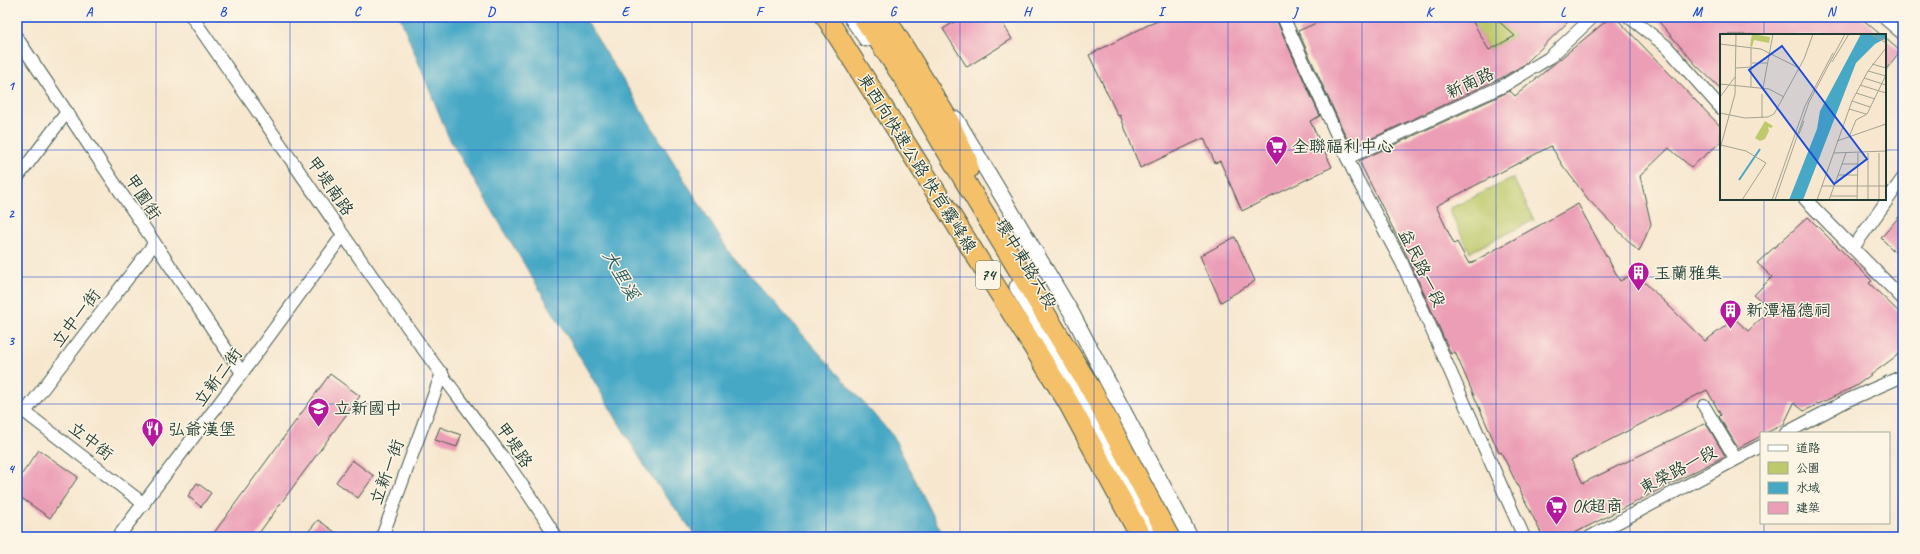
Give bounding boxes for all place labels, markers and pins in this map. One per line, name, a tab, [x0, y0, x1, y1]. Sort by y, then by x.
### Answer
supermarket icon: 全聯福利中心	[1264, 133, 1290, 166]
place label: 全聯福利中心	[1292, 136, 1394, 157]
building icon: 玉蘭雅集	[1625, 260, 1651, 293]
place label: 玉蘭雅集	[1654, 263, 1722, 284]
building icon: 新潭褔德祠	[1718, 297, 1744, 330]
place label: 新潭褔德祠	[1746, 300, 1831, 321]
school or university icon: 立新國中	[305, 395, 331, 428]
place label: 立新國中	[334, 398, 402, 419]
restaurant icon: 弘爺漢堡	[140, 416, 166, 449]
place label: 弘爺漢堡	[168, 419, 236, 440]
supermarket icon: OK超商	[1543, 493, 1569, 526]
place label: OK超商	[1572, 496, 1623, 517]

